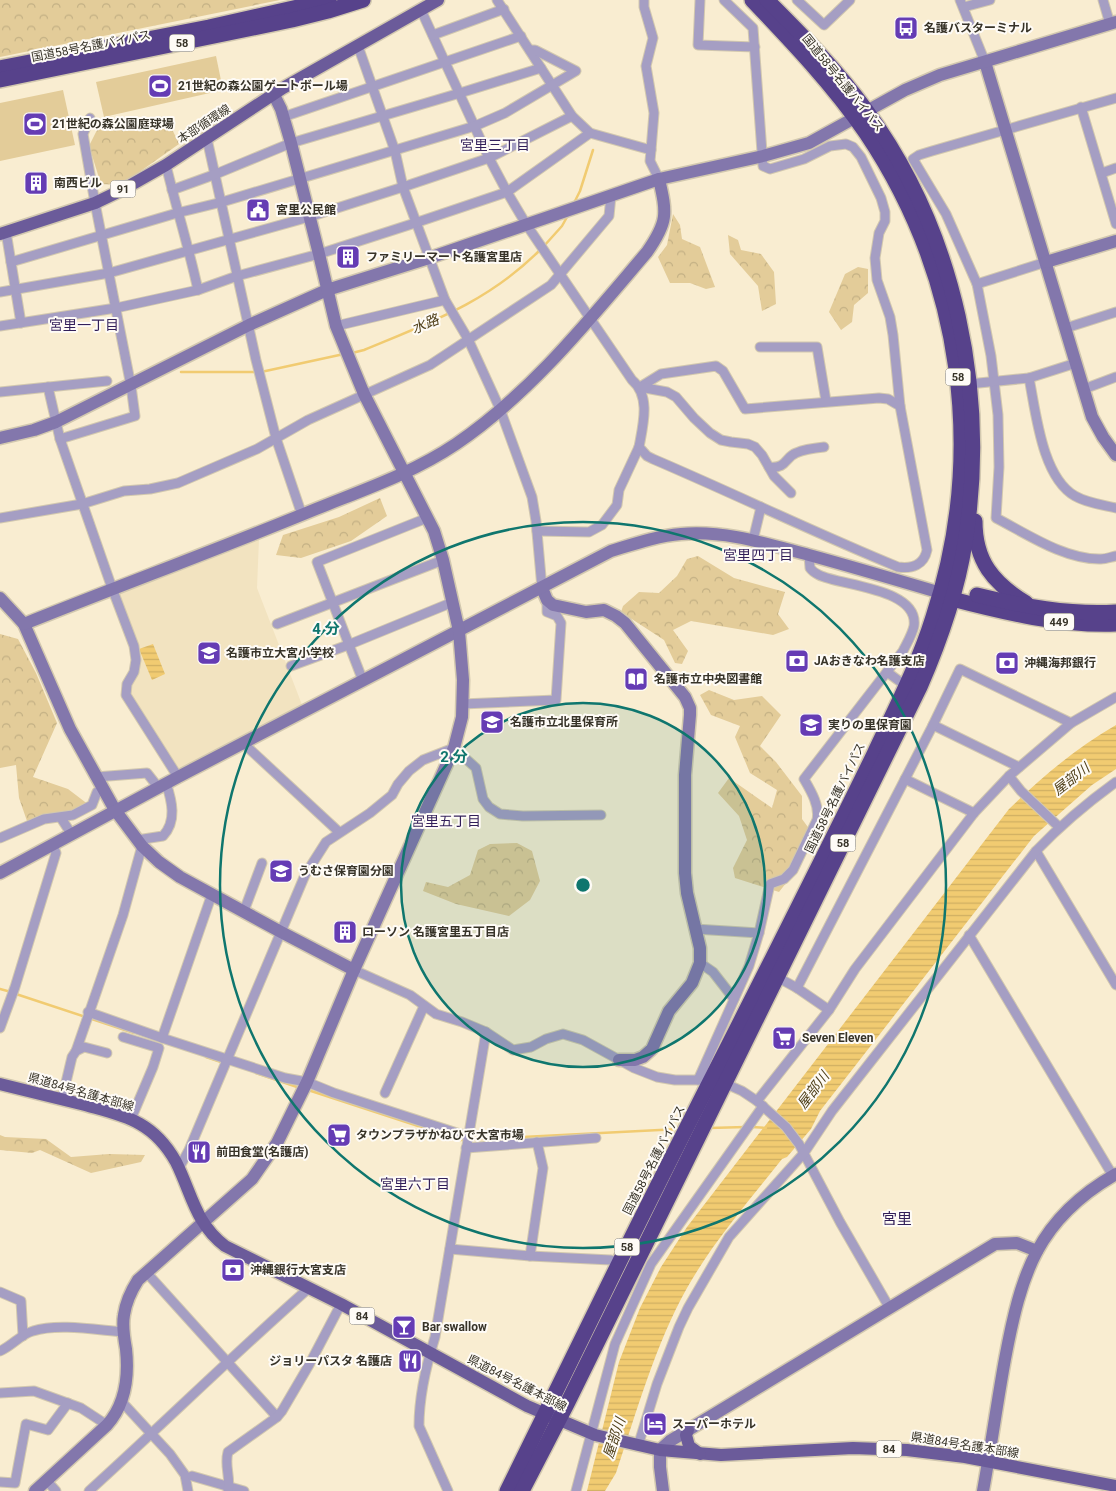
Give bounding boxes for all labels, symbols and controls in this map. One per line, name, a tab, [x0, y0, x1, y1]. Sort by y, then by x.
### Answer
bus stop icon: 名護バスターミナル	[893, 15, 919, 41]
place label: 名護バスターミナル	[924, 21, 1032, 35]
street label: 国道58号名護バイパス	[30, 28, 152, 64]
street label: 国道58号名護バイパス	[799, 31, 887, 135]
road number: 58	[170, 34, 194, 52]
sports icon: 21世紀の森公園ゲートボール場	[147, 73, 173, 99]
place label: 21世紀の森公園ゲートボール場	[178, 79, 348, 93]
street label: 本部循環線	[175, 102, 233, 146]
sports icon: 21世紀の森公園庭球場	[22, 111, 48, 137]
place label: 21世紀の森公園庭球場	[52, 117, 174, 131]
district label: 宮里三丁目	[460, 137, 530, 153]
building icon: 南西ビル	[23, 170, 49, 196]
place label: 南西ビル	[54, 176, 102, 190]
road number: 91	[110, 180, 136, 198]
public building icon: 宮里公民館	[245, 197, 271, 223]
place label: 宮里公民館	[276, 203, 336, 217]
building icon: ファミリーマート名護宮里店	[335, 244, 361, 270]
place label: ファミリーマート名護宮里店	[366, 250, 522, 264]
water label: 水路	[409, 311, 442, 337]
district label: 宮里一丁目	[49, 317, 119, 333]
road number: 58	[946, 368, 970, 386]
district label: 宮里四丁目	[723, 547, 793, 563]
road number: 449	[1044, 614, 1074, 630]
text: 4 分	[312, 620, 340, 638]
school or university icon: 名護市立大宮小学校	[196, 640, 222, 666]
place label: 名護市立大宮小学校	[226, 646, 334, 660]
bank icon: JAおきなわ名護支店	[784, 648, 810, 674]
bank icon: 沖縄海邦銀行	[994, 650, 1020, 676]
place label: JAおきなわ名護支店	[814, 654, 925, 668]
place label: 沖縄海邦銀行	[1024, 656, 1096, 670]
library icon: 名護市立中央図書館	[623, 666, 649, 692]
place label: 名護市立中央図書館	[654, 672, 762, 686]
school or university icon: 名護市立北里保育所	[479, 709, 505, 735]
school or university icon: 実りの里保育園	[798, 712, 824, 738]
place label: 名護市立北里保育所	[510, 715, 618, 729]
place label: 実りの里保育園	[828, 718, 912, 732]
street label: 国道58号名護バイパス	[802, 740, 868, 856]
text: 2 分	[440, 748, 468, 766]
water label: 屋部川	[1050, 759, 1094, 798]
district label: 宮里五丁目	[411, 813, 481, 829]
road number: 58	[830, 834, 856, 851]
school or university icon: うむさ保育園分園	[268, 858, 294, 884]
place label: うむさ保育園分園	[298, 864, 394, 878]
centre of rings	[574, 876, 592, 894]
building icon: ローソン 名護宮里五丁目店	[332, 919, 358, 945]
place label: ローソン 名護宮里五丁目店	[362, 925, 509, 939]
supermarket icon: Seven Eleven	[771, 1025, 797, 1051]
place label: Seven Eleven	[802, 1031, 874, 1045]
water label: 屋部川	[794, 1067, 833, 1112]
street label: 県道84号名護本部線	[26, 1070, 136, 1114]
street label: 国道58号名護バイパス	[620, 1103, 688, 1217]
supermarket icon: タウンプラザかねひで大宮市場	[326, 1122, 352, 1148]
place label: タウンプラザかねひで大宮市場	[356, 1128, 524, 1142]
restaurant icon: 前田食堂(名護店)	[186, 1139, 212, 1165]
place label: 前田食堂(名護店)	[216, 1145, 308, 1159]
district label: 宮里六丁目	[380, 1176, 450, 1192]
district label: 宮里	[882, 1210, 912, 1228]
road number: 58	[614, 1238, 640, 1256]
bank icon: 沖縄銀行大宮支店	[220, 1257, 246, 1283]
place label: 沖縄銀行大宮支店	[250, 1263, 346, 1277]
road number: 84	[350, 1308, 374, 1324]
bar icon: Bar swallow	[391, 1314, 417, 1340]
place label: Bar swallow	[422, 1320, 487, 1334]
restaurant icon: ジョリーパスタ 名護店	[397, 1348, 423, 1374]
street label: 県道84号名護本部線	[465, 1352, 569, 1414]
place label: ジョリーパスタ 名護店	[269, 1354, 392, 1368]
hotel icon: スーパーホテル	[642, 1411, 668, 1437]
water label: 屋部川	[600, 1414, 629, 1460]
place label: スーパーホテル	[672, 1417, 756, 1431]
street label: 県道84号名護本部線	[910, 1430, 1020, 1460]
road number: 84	[876, 1440, 902, 1458]

